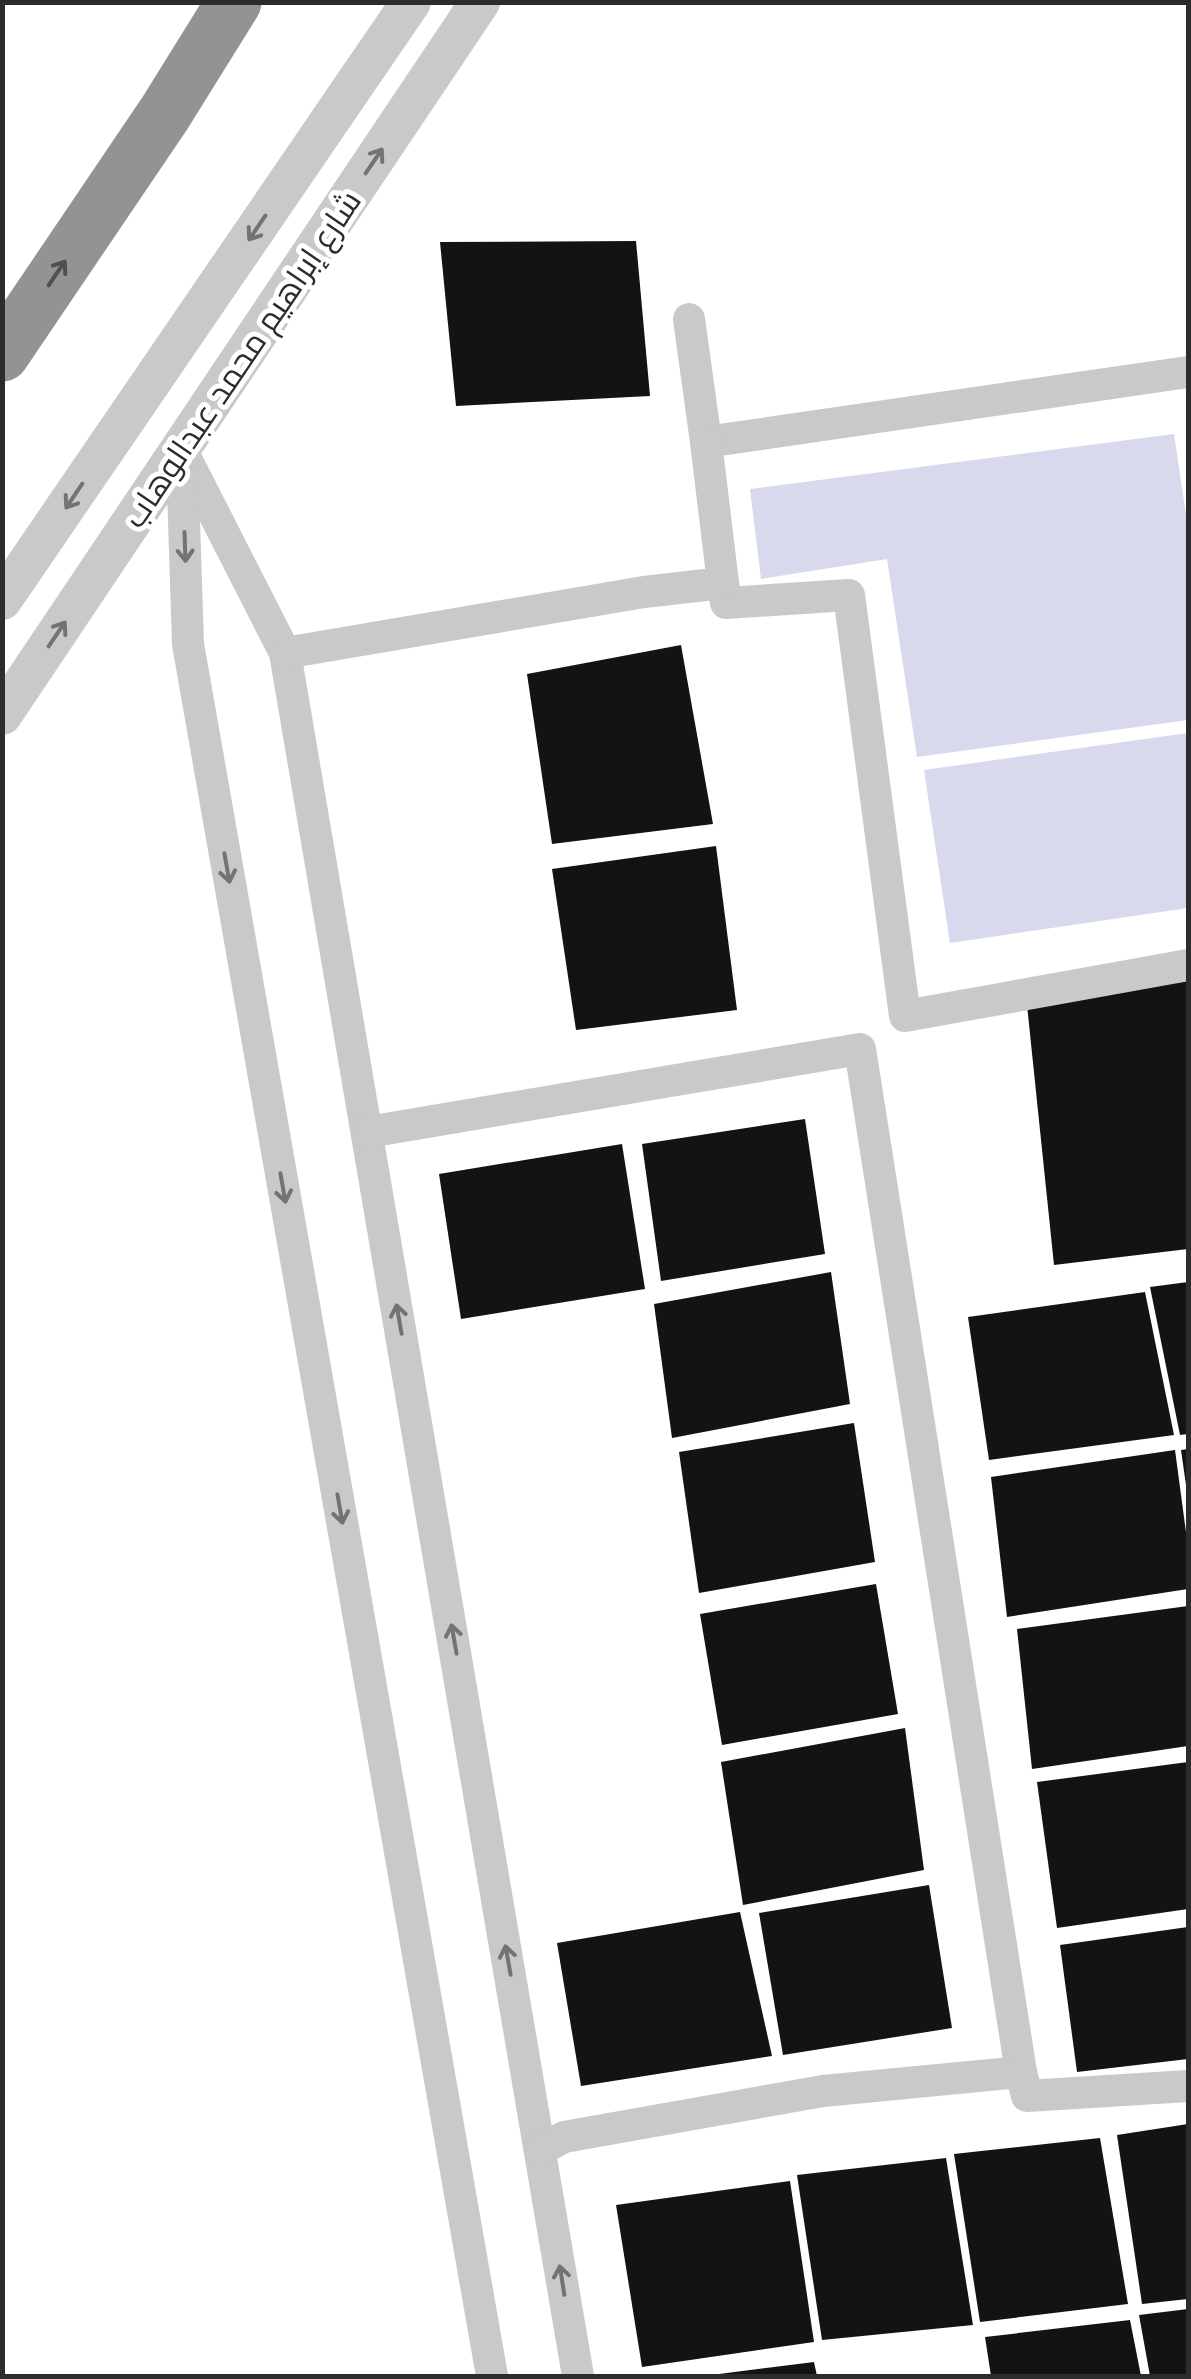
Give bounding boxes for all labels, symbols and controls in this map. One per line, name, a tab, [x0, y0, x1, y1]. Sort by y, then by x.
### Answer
one-way arrow	[364, 147, 385, 175]
street label: شارع إبراهيم محمد عبدالوهاب	[113, 182, 372, 536]
one-way arrow	[247, 213, 268, 241]
one-way arrow	[46, 260, 67, 288]
one-way arrow	[64, 481, 85, 509]
one-way arrow	[175, 530, 194, 562]
one-way arrow	[46, 621, 67, 649]
one-way arrow	[218, 852, 237, 884]
one-way arrow	[275, 1172, 294, 1204]
one-way arrow	[389, 1303, 408, 1336]
one-way arrow	[331, 1492, 350, 1524]
one-way arrow	[444, 1624, 463, 1656]
one-way arrow	[498, 1944, 517, 1976]
one-way arrow	[552, 2265, 571, 2297]

